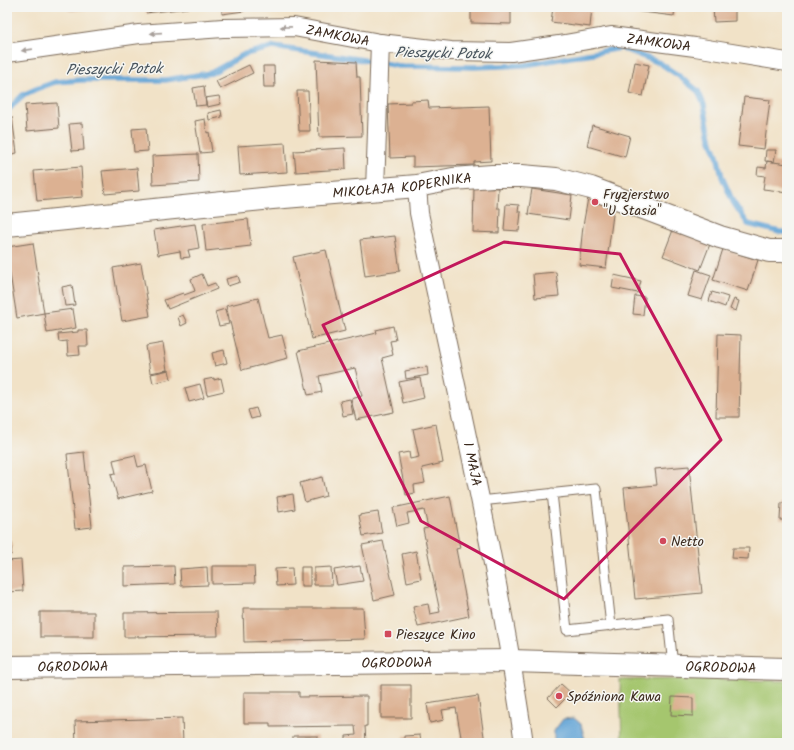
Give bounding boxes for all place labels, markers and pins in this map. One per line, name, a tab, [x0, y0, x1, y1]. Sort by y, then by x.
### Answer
place label: Fryzjerstwo "U Stasia"	[603, 184, 669, 222]
marker: Fryzjerstwo "U Stasia"	[590, 197, 600, 207]
place label: Netto	[671, 531, 704, 553]
marker: Netto	[658, 536, 668, 546]
place label: Pieszyce Kino	[396, 624, 475, 646]
marker: Pieszyce Kino	[383, 629, 393, 639]
place label: Spóźniona Kawa	[567, 686, 661, 708]
marker: Spóźniona Kawa	[554, 691, 564, 701]

